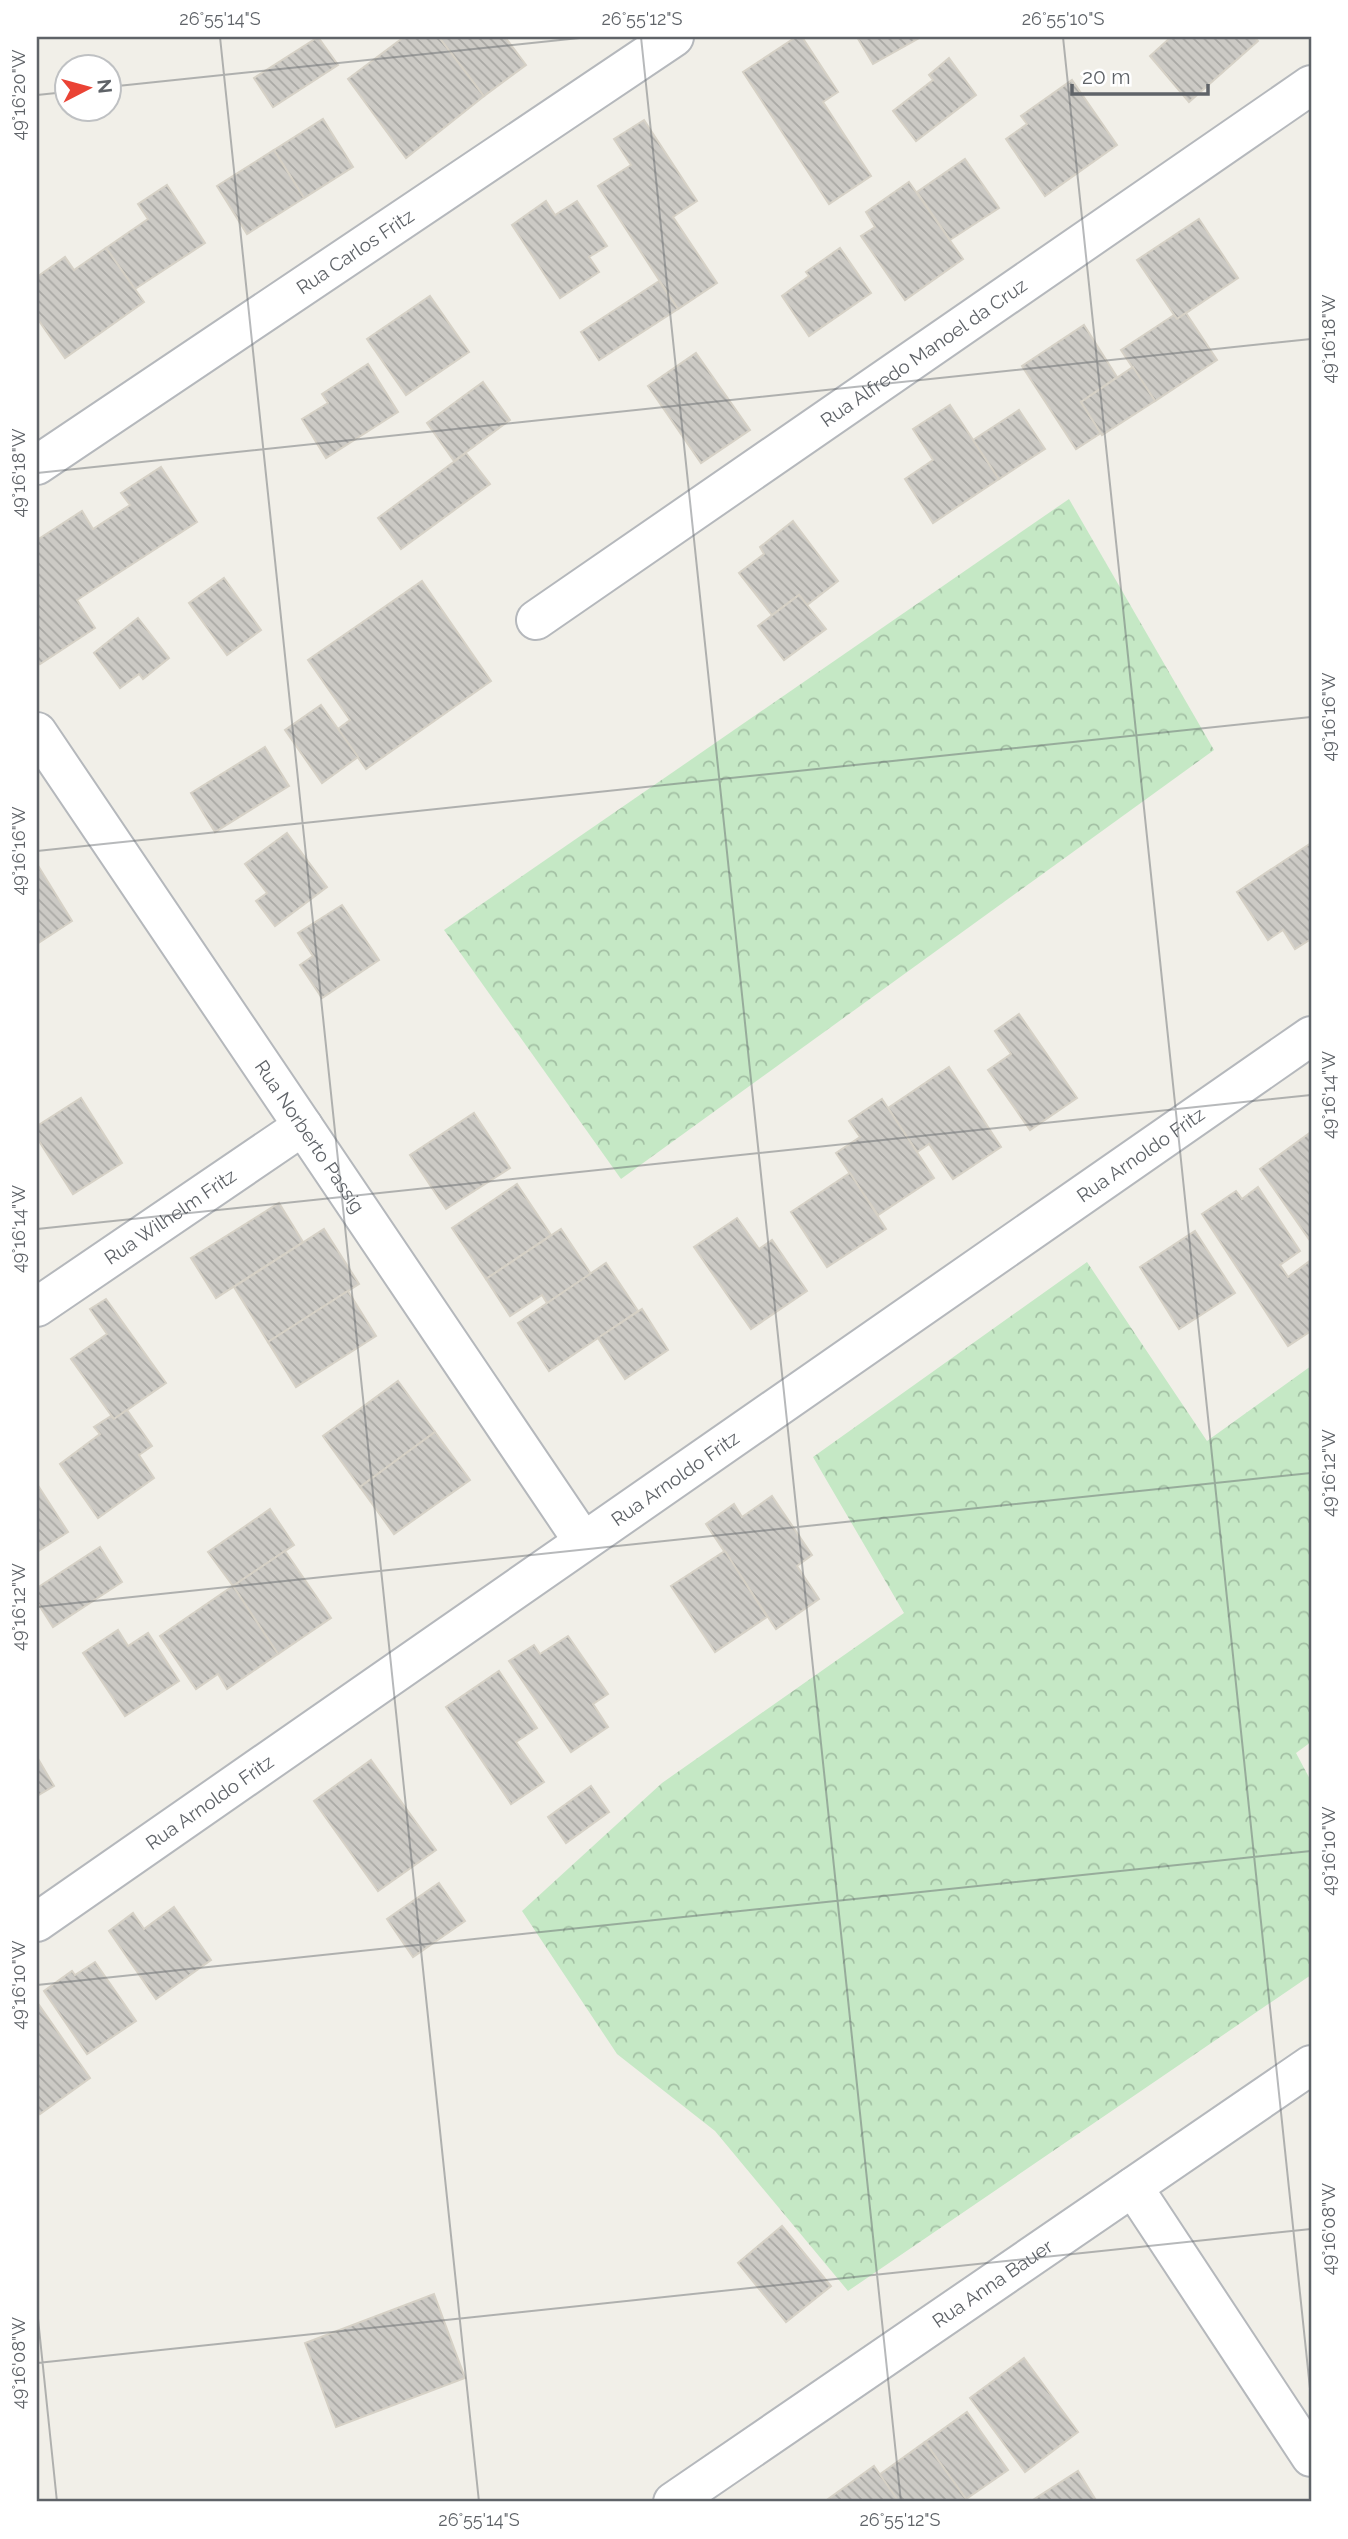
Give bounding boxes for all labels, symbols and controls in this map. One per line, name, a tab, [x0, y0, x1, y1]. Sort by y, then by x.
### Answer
text: 26°55'14"S	[179, 8, 261, 29]
text: 26°55'12"S	[601, 8, 683, 29]
text: 26°55'10"S	[1022, 8, 1104, 29]
text: 49°16'20"W	[8, 49, 29, 140]
north arrow	[52, 52, 122, 122]
scale bar	[1072, 52, 1208, 96]
text: 20 m	[1082, 64, 1130, 89]
text: N	[93, 78, 117, 95]
street label: Rua Carlos Fritz	[292, 204, 418, 299]
street label: Rua Alfredo Manoel da Cruz	[816, 274, 1031, 431]
text: 49°16'18"W	[1318, 294, 1339, 384]
text: 49°16'18"W	[8, 428, 29, 518]
text: 49°16'16"W	[1318, 672, 1339, 762]
text: 49°16'16"W	[8, 806, 29, 896]
text: 49°16'14"W	[1318, 1051, 1339, 1139]
street label: Rua Norberto Passig	[251, 1056, 369, 1217]
street label: Rua Arnoldo Fritz	[1072, 1103, 1208, 1207]
street label: Rua Wilhelm Fritz	[100, 1164, 240, 1269]
text: 49°16'14"W	[8, 1185, 29, 1273]
street label: Rua Arnoldo Fritz	[607, 1426, 743, 1530]
text: 49°16'12"W	[1318, 1429, 1339, 1517]
text: 49°16'12"W	[8, 1563, 29, 1651]
street label: Rua Arnoldo Fritz	[141, 1750, 277, 1854]
text: 49°16'10"W	[1318, 1806, 1339, 1896]
text: 49°16'10"W	[8, 1940, 29, 2030]
text: 49°16'08"W	[1318, 2183, 1339, 2275]
street label: Rua Anna Bauer	[928, 2234, 1057, 2332]
text: 49°16'08"W	[8, 2317, 29, 2409]
text: 26°55'14"S	[438, 2509, 520, 2530]
text: 26°55'12"S	[859, 2509, 941, 2530]

